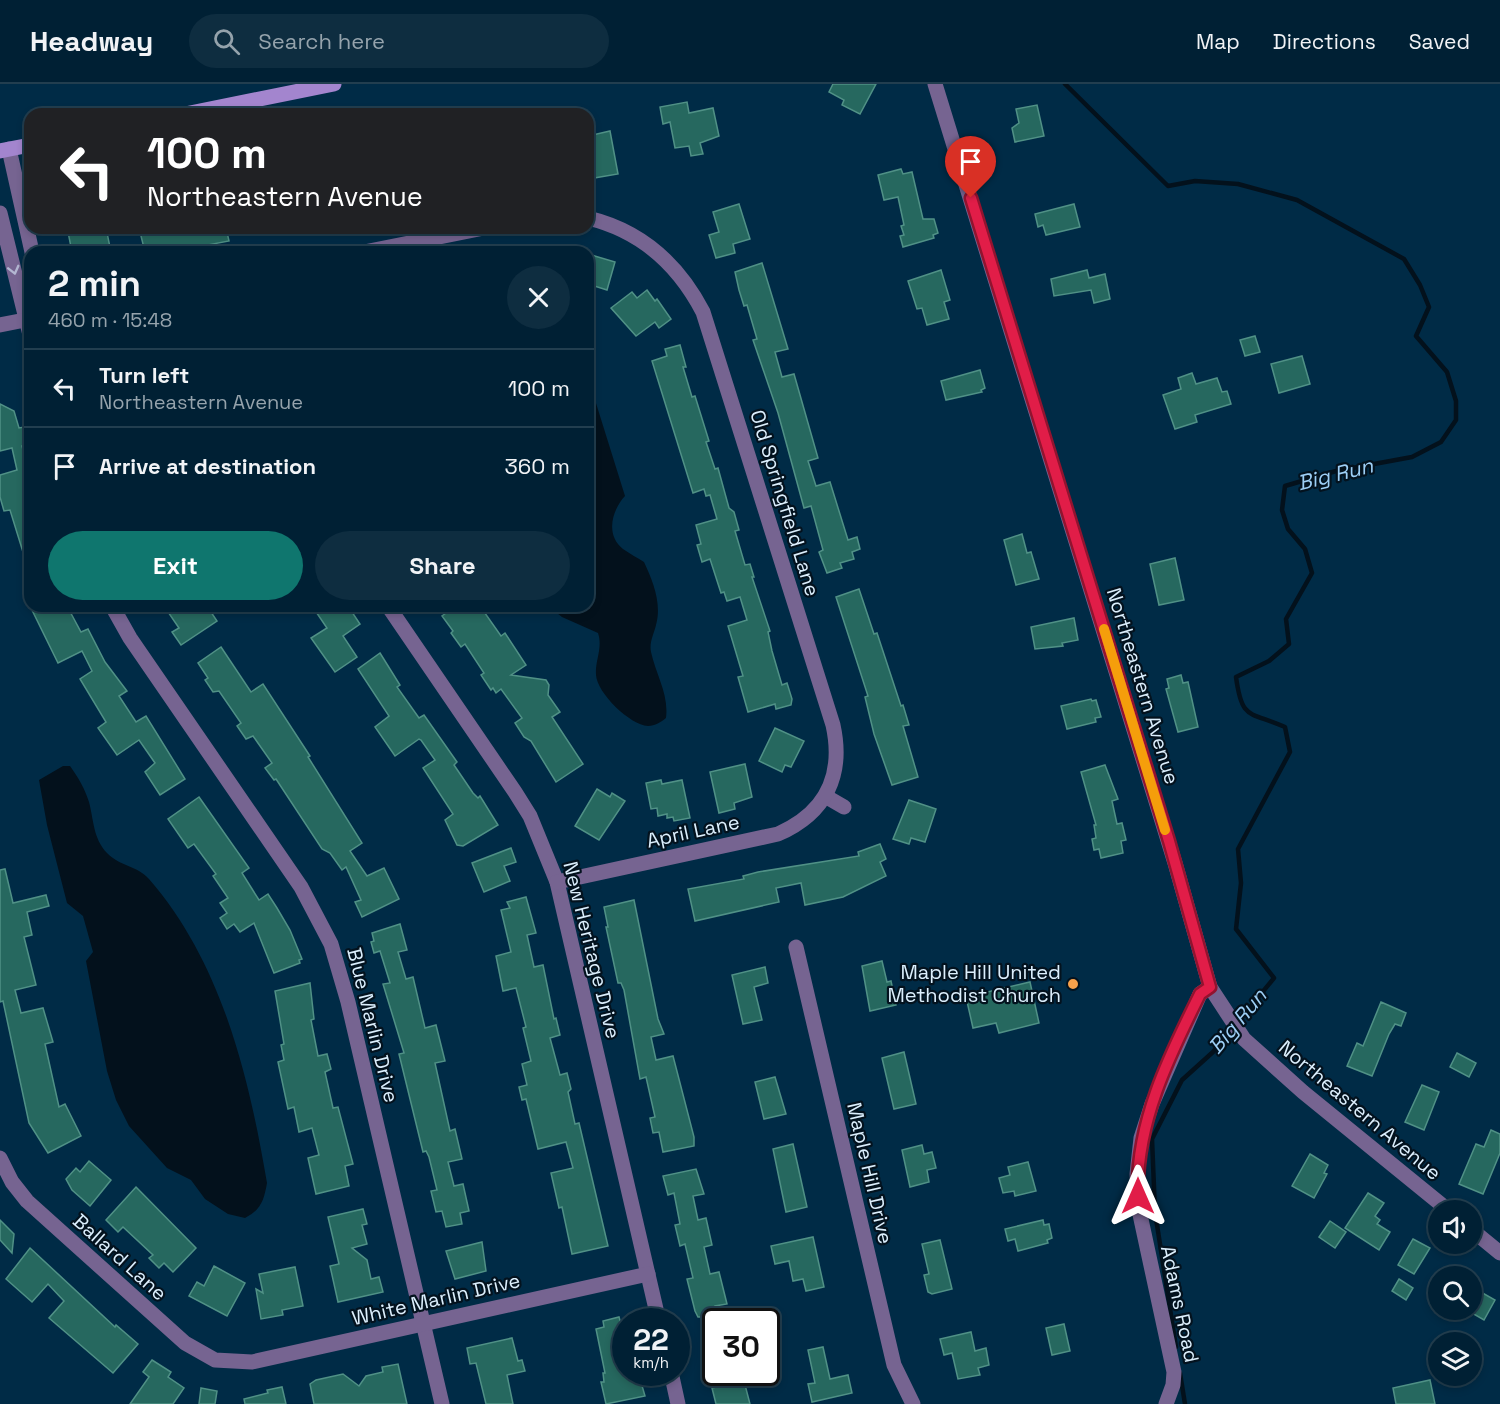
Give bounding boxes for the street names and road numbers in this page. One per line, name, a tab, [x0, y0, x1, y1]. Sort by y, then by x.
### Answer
street label: Old Springfield Lane	[744, 407, 826, 599]
street label: Northeastern Avenue	[1101, 585, 1185, 787]
street label: April Lane	[644, 808, 742, 854]
street label: New Heritage Drive	[557, 859, 627, 1041]
street label: Blue Marlin Drive	[341, 945, 405, 1105]
street label: Northeastern Avenue	[1273, 1034, 1447, 1186]
street label: Maple Hill Drive	[841, 1100, 899, 1246]
street label: Ballard Lane	[68, 1208, 172, 1306]
street label: Adams Road	[1155, 1243, 1205, 1365]
street label: White Marlin Drive	[349, 1267, 523, 1331]

